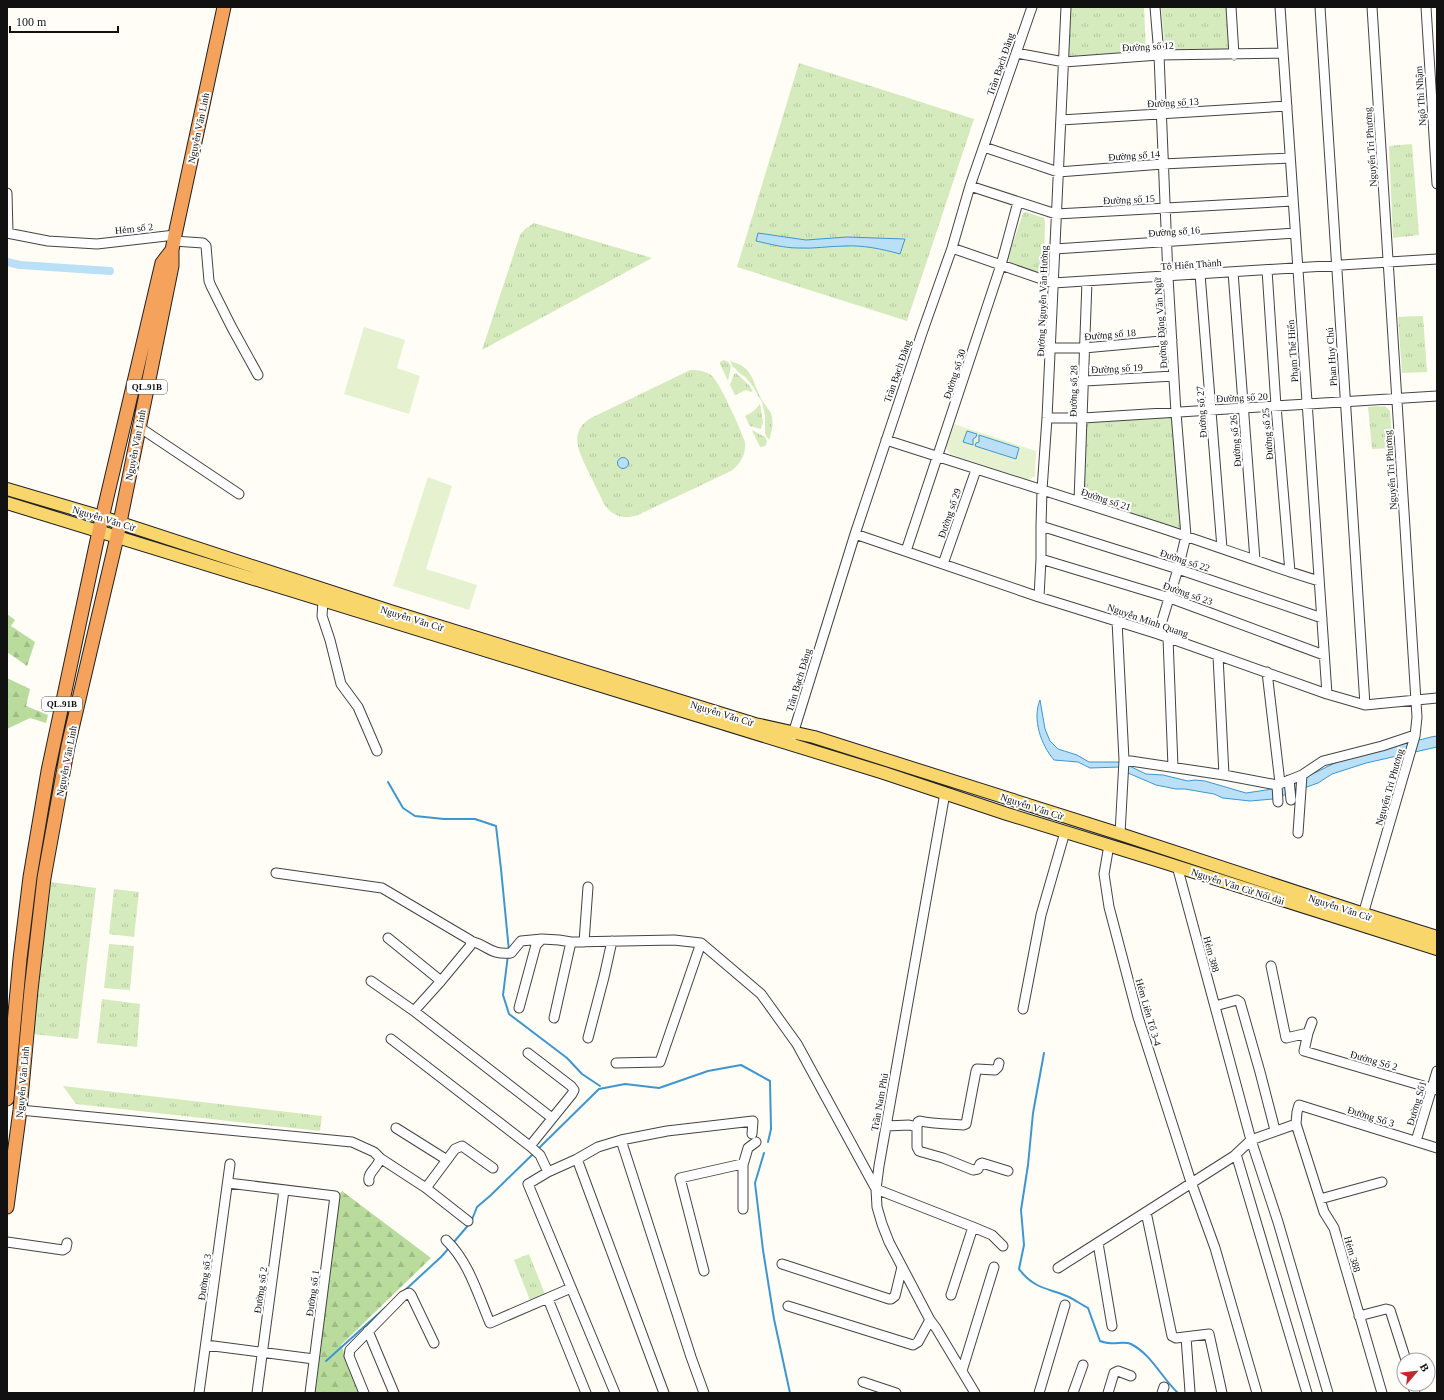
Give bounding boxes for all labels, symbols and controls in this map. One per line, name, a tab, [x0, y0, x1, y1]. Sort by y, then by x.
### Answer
scale bar	[10, 8, 118, 34]
text: 100 m	[16, 15, 47, 29]
street label: Trần Bạch Đằng	[985, 31, 1016, 97]
street label: Đường số 12	[1122, 40, 1174, 53]
street label: Ngô Thì Nhậm	[1413, 65, 1428, 126]
street label: Nguyễn Văn Linh	[186, 92, 211, 164]
street label: Đường số 13	[1147, 96, 1199, 109]
street label: Nguyển Tri Phương	[1362, 107, 1379, 187]
street label: Đường số 14	[1108, 148, 1160, 163]
street label: Đường số 15	[1103, 193, 1155, 206]
street label: Hẻm số 2	[114, 221, 154, 236]
street label: Đường số 16	[1148, 224, 1200, 239]
street label: Đường Nguyễn Văn Hưởng	[1035, 245, 1050, 357]
street label: Tô Hiến Thành	[1160, 257, 1222, 272]
street label: Đường Đặng Văn Ngữ	[1152, 277, 1169, 369]
street label: Phạm Thế Hiển	[1285, 319, 1300, 383]
street label: Đường số 18	[1084, 327, 1136, 342]
street label: Phan Huy Chú	[1324, 327, 1339, 387]
street label: Trần Bạch Đằng	[882, 338, 913, 404]
street label: Đường số 30	[941, 348, 968, 400]
street label: Đường số 19	[1091, 362, 1143, 375]
street label: Đường số 28	[1068, 365, 1079, 417]
road number: QL.91B	[127, 380, 167, 394]
street label: Đường số 27	[1194, 386, 1209, 438]
street label: Đường số 20	[1216, 391, 1268, 404]
street label: Đường số 25	[1260, 408, 1275, 460]
street label: Nguyễn Văn Linh	[123, 409, 148, 481]
street label: Đường số 26	[1228, 415, 1243, 467]
street label: Nguyển Tri Phương	[1382, 430, 1399, 510]
street label: Đường số 21	[1080, 486, 1132, 513]
street label: Đường số 29	[936, 487, 963, 539]
street label: Nguyễn Văn Cừ	[71, 504, 137, 533]
street label: Đường số 22	[1159, 547, 1211, 574]
street label: Đường số 23	[1162, 580, 1214, 607]
street label: Nguyễn Minh Quang	[1106, 601, 1190, 640]
street label: Nguyễn Văn Cừ	[379, 604, 445, 633]
street label: Trần Bạch Đằng	[784, 647, 813, 713]
road number: QL.91B	[42, 697, 82, 711]
street label: Nguyễn Văn Cừ	[689, 699, 755, 728]
street label: Nguyễn Văn Linh	[54, 725, 79, 797]
street label: Nguyển Tri Phương	[1373, 747, 1406, 827]
street label: Nguyễn Văn Cừ	[999, 791, 1065, 822]
street label: Nguyễn Văn Cừ Nối dài	[1190, 866, 1286, 907]
street label: Nguyễn Văn Cừ	[1307, 892, 1373, 923]
street label: Hẻm 388	[1201, 935, 1222, 973]
street label: Hẻm Liên Tổ 3-4	[1134, 977, 1163, 1047]
street label: Nguyễn Văn Linh	[14, 1046, 31, 1118]
street label: Đường Số 2	[1349, 1049, 1399, 1072]
street label: Trần Nam Phú	[869, 1072, 890, 1132]
street label: Đường Số1	[1404, 1080, 1428, 1127]
street label: Đường Số 3	[1346, 1104, 1396, 1129]
street label: Hẻm 388	[1342, 1235, 1363, 1273]
street label: Đường số 3	[196, 1253, 213, 1301]
street label: Đường số 2	[252, 1266, 269, 1314]
street label: Đường số 1	[304, 1269, 321, 1317]
north arrow	[1396, 1352, 1436, 1392]
text: B	[1418, 1361, 1432, 1374]

